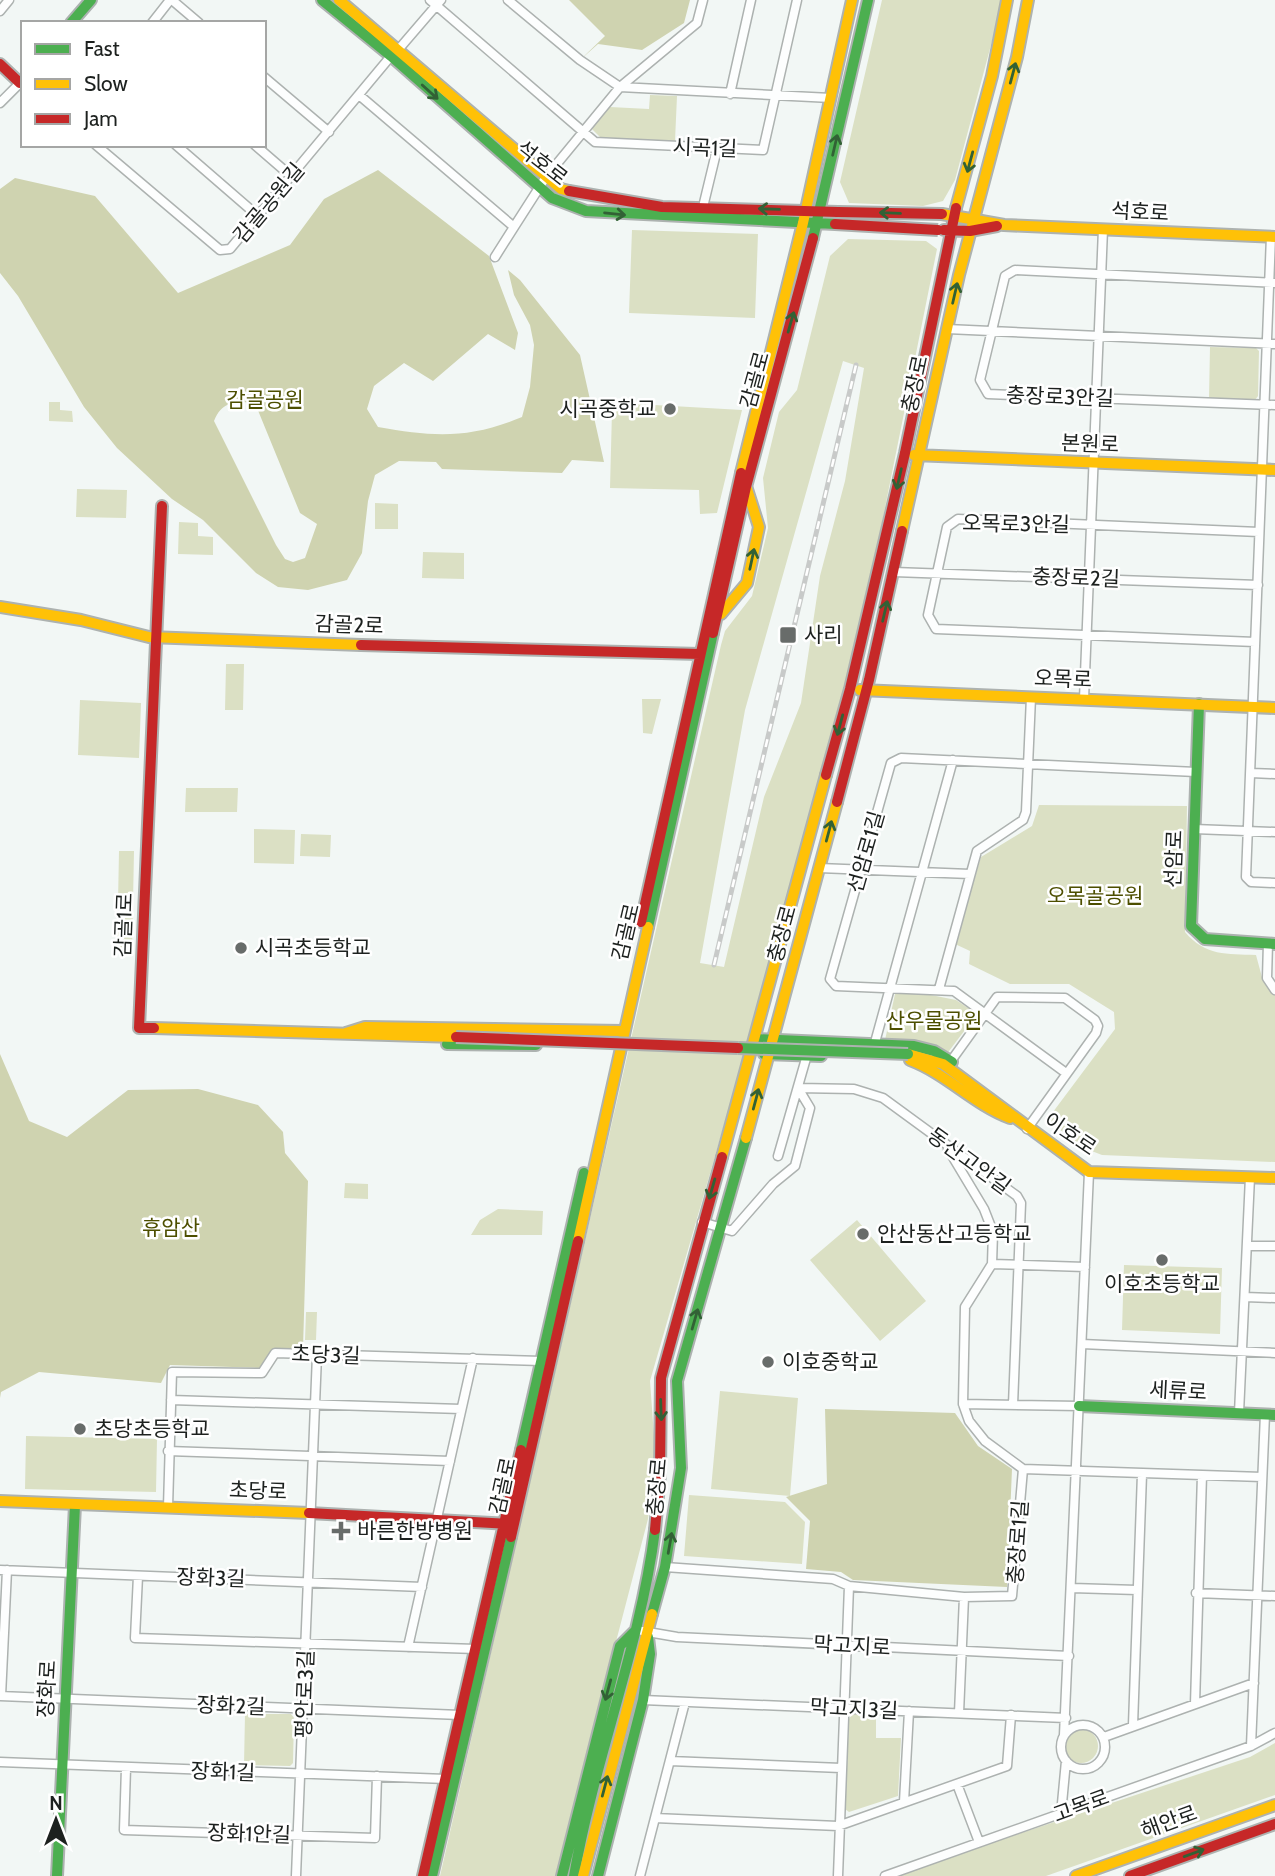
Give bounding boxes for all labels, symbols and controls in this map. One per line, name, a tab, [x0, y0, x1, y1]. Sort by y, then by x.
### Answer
legend	[21, 21, 266, 147]
text: Fast	[84, 36, 120, 61]
one-way arrow	[1007, 62, 1020, 85]
text: Slow	[84, 71, 128, 96]
one-way arrow	[421, 83, 438, 100]
text: Jam	[83, 106, 118, 131]
street label: 시곡1길	[672, 134, 738, 161]
one-way arrow	[828, 134, 842, 157]
street label: 석호로	[512, 135, 573, 190]
one-way arrow	[962, 151, 975, 173]
street label: 감골공원길	[228, 158, 309, 248]
street label: 석호로	[1110, 198, 1170, 226]
one-way arrow	[758, 203, 781, 216]
one-way arrow	[878, 206, 901, 220]
one-way arrow	[603, 207, 626, 220]
one-way arrow	[949, 282, 962, 305]
one-way arrow	[785, 311, 798, 333]
street label: 감골로	[735, 349, 774, 411]
street label: 충장로	[896, 353, 933, 415]
street label: 충장로3안길	[1006, 382, 1114, 411]
park label: 감골공원	[226, 387, 304, 412]
place label: 시곡중학교	[559, 396, 656, 421]
marker: 시곡중학교	[662, 401, 678, 417]
street label: 본원로	[1061, 430, 1119, 457]
one-way arrow	[891, 467, 905, 490]
street label: 오목로3안길	[962, 510, 1070, 537]
one-way arrow	[746, 548, 760, 571]
street label: 충장로2길	[1031, 563, 1121, 592]
one-way arrow	[879, 600, 892, 623]
street label: 감골2로	[314, 611, 384, 638]
place label: 사리	[804, 622, 843, 647]
marker: 사리	[778, 625, 798, 645]
street label: 오목로	[1034, 665, 1092, 692]
one-way arrow	[833, 713, 846, 735]
street label: 선암로1길	[842, 808, 889, 896]
one-way arrow	[823, 821, 836, 843]
street label: 선암로	[1160, 830, 1187, 888]
park label: 오목골공원	[1047, 883, 1143, 908]
street label: 감골1로	[110, 892, 137, 958]
street label: 감골로	[607, 901, 644, 963]
street label: 충장로	[762, 903, 801, 965]
place label: 시곡초등학교	[255, 935, 371, 960]
marker: 시곡초등학교	[233, 940, 249, 956]
park label: 산우물공원	[886, 1008, 982, 1033]
one-way arrow	[750, 1089, 763, 1111]
street label: 이호로	[1039, 1107, 1101, 1160]
street label: 동산고안길	[923, 1122, 1016, 1199]
one-way arrow	[705, 1177, 718, 1200]
park label: 휴암산	[142, 1215, 200, 1240]
place label: 안산동산고등학교	[877, 1221, 1032, 1246]
marker: 안산동산고등학교	[855, 1226, 871, 1242]
marker: 이호초등학교	[1154, 1252, 1170, 1268]
place label: 이호초등학교	[1104, 1271, 1220, 1296]
one-way arrow	[689, 1308, 702, 1330]
street label: 초당3길	[291, 1341, 361, 1368]
place label: 이호중학교	[782, 1349, 879, 1374]
marker: 이호중학교	[760, 1354, 776, 1370]
street label: 세류로	[1148, 1377, 1208, 1405]
one-way arrow	[655, 1398, 668, 1421]
place label: 초당초등학교	[94, 1416, 210, 1441]
marker: 초당초등학교	[72, 1421, 88, 1437]
street label: 감골로	[484, 1455, 521, 1517]
street label: 충장로	[642, 1457, 671, 1517]
street label: 초당로	[229, 1477, 287, 1504]
street label: 충장로1길	[1002, 1499, 1033, 1585]
place label: 바른한방병원	[357, 1518, 473, 1543]
marker: 바른한방병원	[331, 1521, 351, 1541]
one-way arrow	[663, 1532, 677, 1555]
street label: 장화3길	[176, 1564, 246, 1591]
street label: 막고지로	[813, 1631, 891, 1660]
street label: 평안로3길	[290, 1649, 319, 1739]
street label: 장화로	[33, 1659, 61, 1719]
one-way arrow	[601, 1678, 614, 1701]
street label: 장화2길	[196, 1692, 266, 1719]
street label: 막고지3길	[809, 1694, 899, 1723]
street label: 장화1길	[190, 1758, 256, 1785]
one-way arrow	[599, 1775, 612, 1798]
street label: 고목로	[1049, 1784, 1112, 1827]
north arrow	[21, 1785, 91, 1855]
text: N	[49, 1792, 63, 1815]
street label: 해안로	[1137, 1800, 1200, 1843]
street label: 장화1안길	[207, 1820, 291, 1847]
one-way arrow	[1183, 1846, 1205, 1858]

